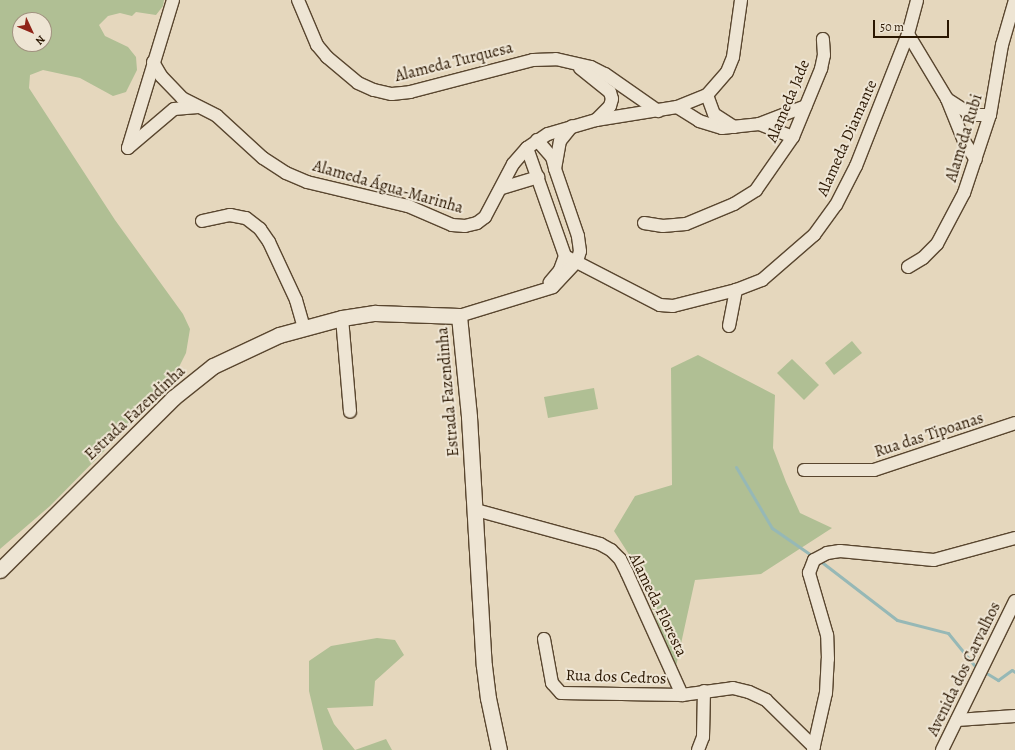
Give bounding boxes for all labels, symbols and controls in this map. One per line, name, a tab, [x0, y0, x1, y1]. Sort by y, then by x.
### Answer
north arrow	[12, 12, 52, 52]
scale bar	[875, 12, 951, 38]
text: 50 m	[880, 19, 904, 35]
text: N	[32, 32, 48, 48]
street label: Alameda Turquesa	[393, 38, 515, 86]
street label: Alameda Jade	[762, 57, 814, 145]
street label: Alameda Diamante	[813, 77, 881, 199]
street label: Alameda Rubi	[942, 92, 986, 184]
street label: Alameda Água-Marinha	[311, 156, 465, 218]
street label: Estrada Fazendinha	[433, 326, 463, 458]
street label: Estrada Fazendinha	[81, 362, 189, 464]
street label: Rua das Tipoanas	[872, 408, 986, 462]
street label: Alameda Floresta	[625, 550, 691, 660]
street label: Avenida dos Carvalhos	[923, 599, 1005, 739]
street label: Rua dos Cedros	[565, 666, 667, 688]

